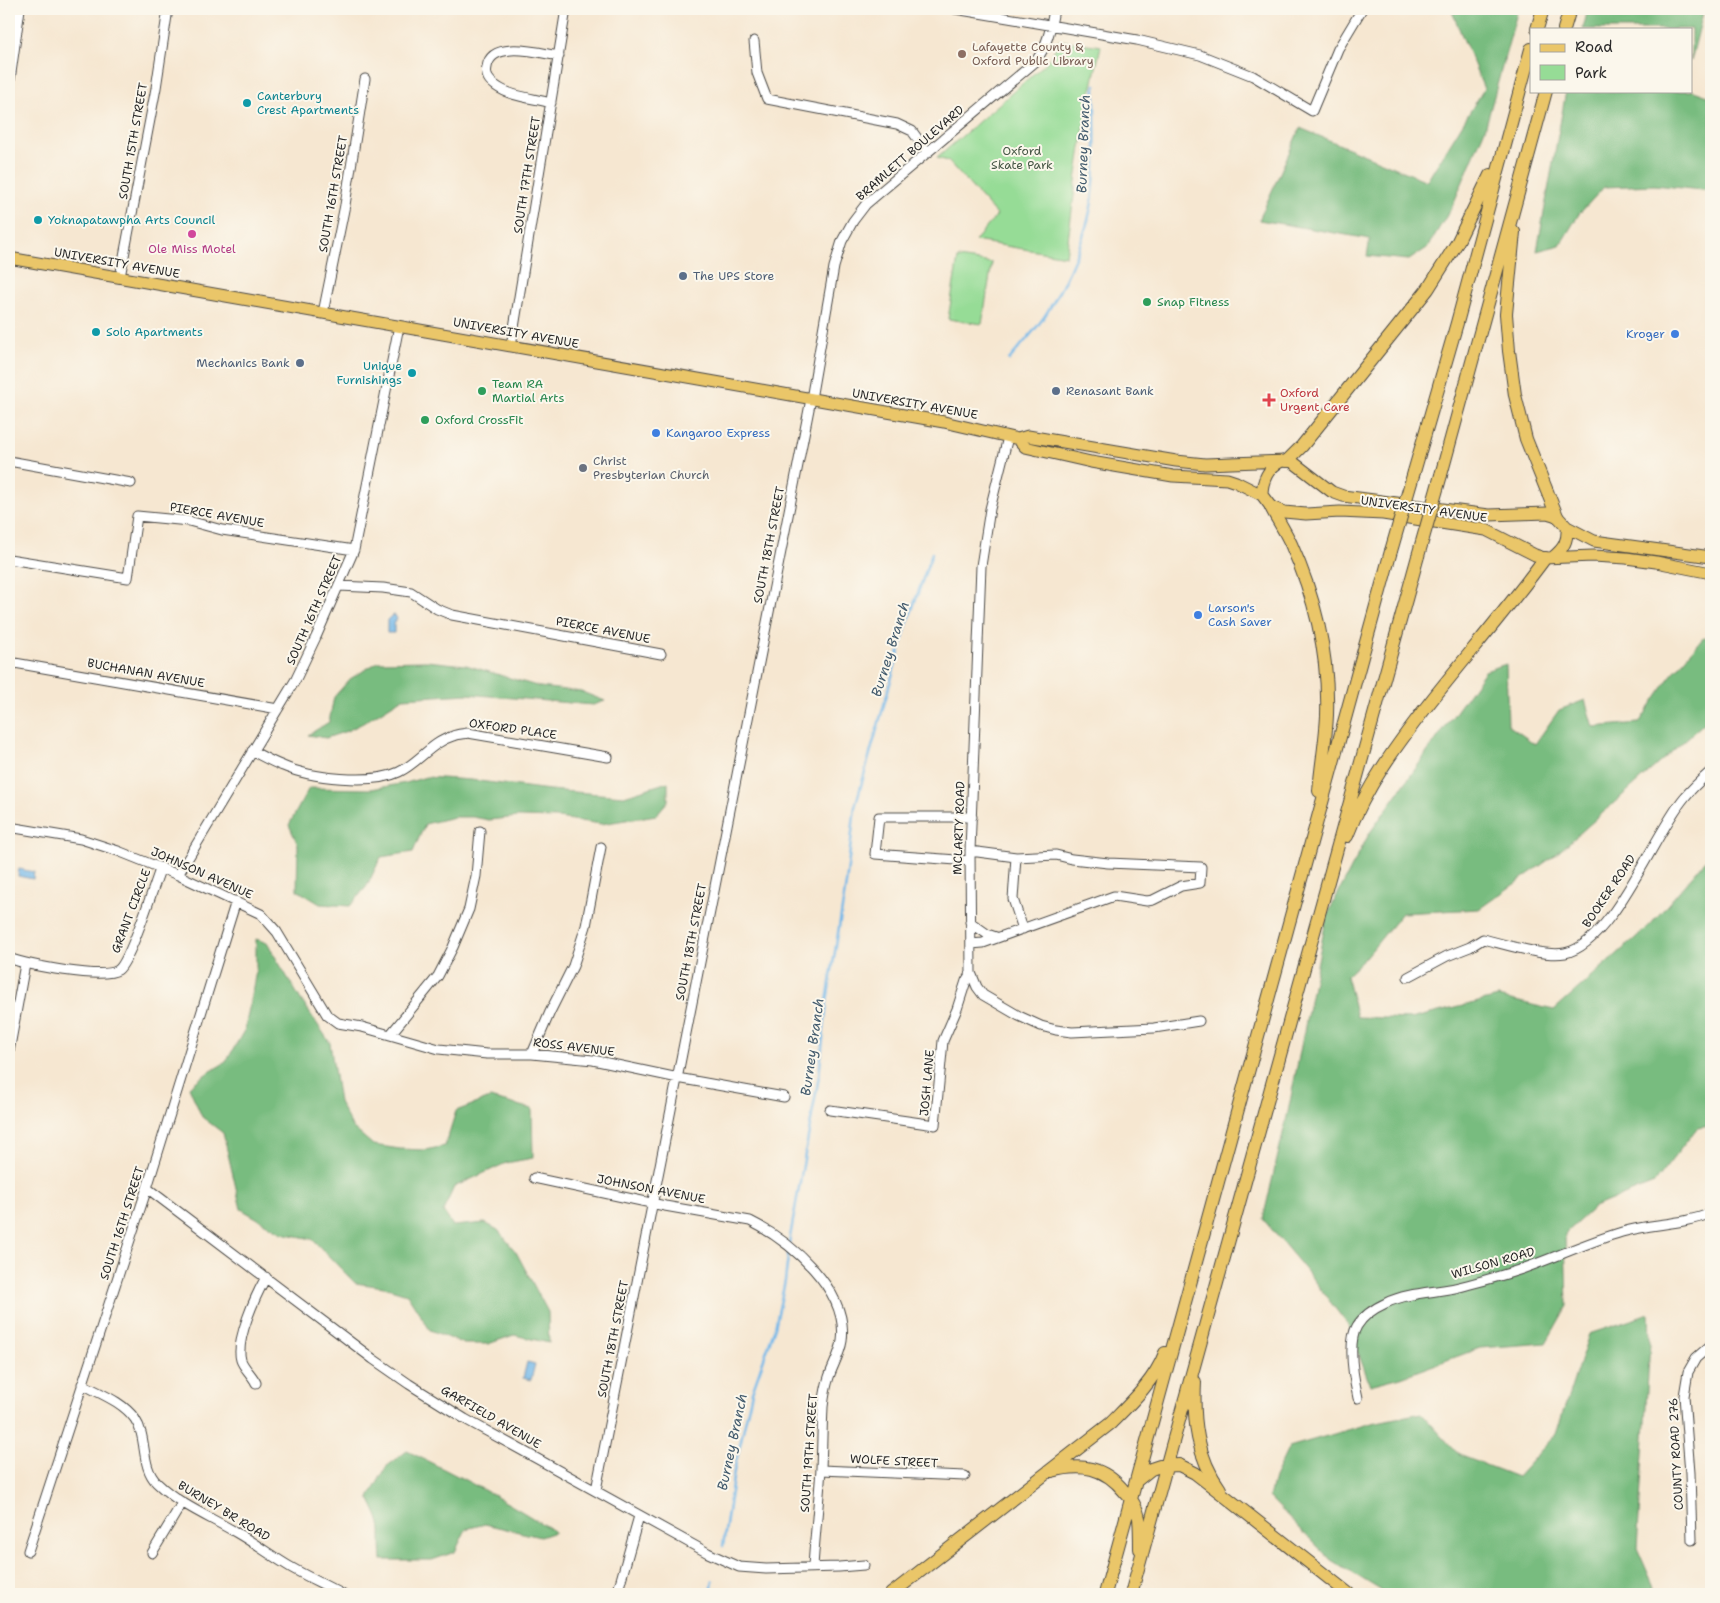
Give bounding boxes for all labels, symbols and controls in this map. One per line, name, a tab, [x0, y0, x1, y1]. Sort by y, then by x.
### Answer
legend	[1530, 28, 1692, 92]
text: Road	[1575, 37, 1613, 57]
place label: Lafayette County & Oxford Public Library	[972, 39, 1094, 69]
marker: Lafayette County & Oxford Public Library	[956, 48, 968, 60]
text: Park	[1575, 63, 1607, 83]
street label: SOUTH 15TH STREET	[115, 81, 151, 201]
place label: Canterbury Crest Apartments	[257, 88, 359, 118]
water label: Burney Branch	[1072, 94, 1094, 194]
marker: Canterbury Crest Apartments	[241, 97, 253, 109]
street label: BRAMLETT BOULEVARD	[853, 102, 967, 204]
street label: SOUTH 17TH STREET	[510, 114, 544, 235]
street label: SOUTH 16TH STREET	[315, 134, 351, 254]
park label: Oxford Skate Park	[991, 143, 1053, 173]
place label: Yoknapatawpha Arts Council	[48, 212, 216, 228]
marker: Yoknapatawpha Arts Council	[32, 214, 44, 226]
marker: Ole Miss Motel	[186, 228, 198, 240]
place label: Ole Miss Motel	[148, 241, 236, 257]
street label: UNIVERSITY AVENUE	[53, 244, 181, 282]
place label: The UPS Store	[693, 268, 775, 284]
marker: The UPS Store	[677, 270, 689, 282]
place label: Snap Fitness	[1157, 294, 1230, 310]
marker: Snap Fitness	[1141, 296, 1153, 308]
street label: UNIVERSITY AVENUE	[452, 314, 580, 352]
place label: Solo Apartments	[106, 324, 203, 340]
marker: Solo Apartments	[90, 326, 102, 338]
place label: Kroger	[1626, 326, 1665, 342]
marker: Kroger	[1669, 328, 1681, 340]
place label: Mechanics Bank	[196, 355, 290, 371]
marker: Mechanics Bank	[294, 357, 306, 369]
place label: Unique Furnishings	[336, 358, 402, 388]
marker: Unique Furnishings	[406, 367, 418, 379]
place label: Team RA Martial Arts	[492, 376, 565, 406]
place label: Renasant Bank	[1066, 383, 1154, 399]
marker: Team RA Martial Arts	[476, 385, 488, 397]
street label: UNIVERSITY AVENUE	[851, 385, 979, 423]
marker: Renasant Bank	[1050, 385, 1062, 397]
place label: Oxford Urgent Care	[1280, 385, 1350, 415]
marker: Oxford Urgent Care	[1262, 393, 1276, 407]
place label: Oxford CrossFit	[435, 412, 524, 428]
marker: Oxford CrossFit	[419, 414, 431, 426]
place label: Kangaroo Express	[666, 425, 770, 441]
marker: Kangaroo Express	[650, 427, 662, 439]
place label: Christ Presbyterian Church	[593, 453, 709, 483]
marker: Christ Presbyterian Church	[577, 462, 589, 474]
street label: SOUTH 18TH STREET	[750, 484, 788, 605]
street label: UNIVERSITY AVENUE	[1360, 492, 1488, 526]
street label: PIERCE AVENUE	[168, 499, 266, 531]
street label: SOUTH 16TH STREET	[283, 552, 346, 667]
water label: Burney Branch	[867, 599, 913, 699]
place label: Larson's Cash Saver	[1208, 600, 1272, 630]
marker: Larson's Cash Saver	[1192, 609, 1204, 621]
street label: PIERCE AVENUE	[554, 613, 652, 647]
street label: BUCHANAN AVENUE	[86, 655, 206, 691]
street label: OXFORD PLACE	[468, 715, 558, 743]
street label: MCLARTY ROAD	[949, 781, 969, 875]
street label: JOHNSON AVENUE	[148, 843, 256, 903]
street label: BOOKER ROAD	[1579, 851, 1639, 931]
street label: GRANT CIRCLE	[108, 866, 154, 956]
street label: SOUTH 18TH STREET	[672, 881, 710, 1002]
water label: Burney Branch	[796, 997, 828, 1097]
street label: ROSS AVENUE	[532, 1034, 616, 1060]
street label: JOSH LANE	[916, 1049, 938, 1117]
street label: SOUTH 16TH STREET	[96, 1164, 148, 1282]
street label: JOHNSON AVENUE	[595, 1171, 707, 1207]
street label: WILSON ROAD	[1449, 1243, 1537, 1283]
street label: SOUTH 18TH STREET	[594, 1278, 632, 1399]
street label: GARFIELD AVENUE	[438, 1382, 544, 1452]
water label: Burney Branch	[713, 1392, 751, 1492]
street label: SOUTH 19TH STREET	[797, 1392, 821, 1513]
street label: COUNTY ROAD 276	[1665, 1397, 1687, 1511]
street label: WOLFE STREET	[850, 1451, 939, 1471]
street label: BURNEY BR ROAD	[175, 1477, 273, 1545]

